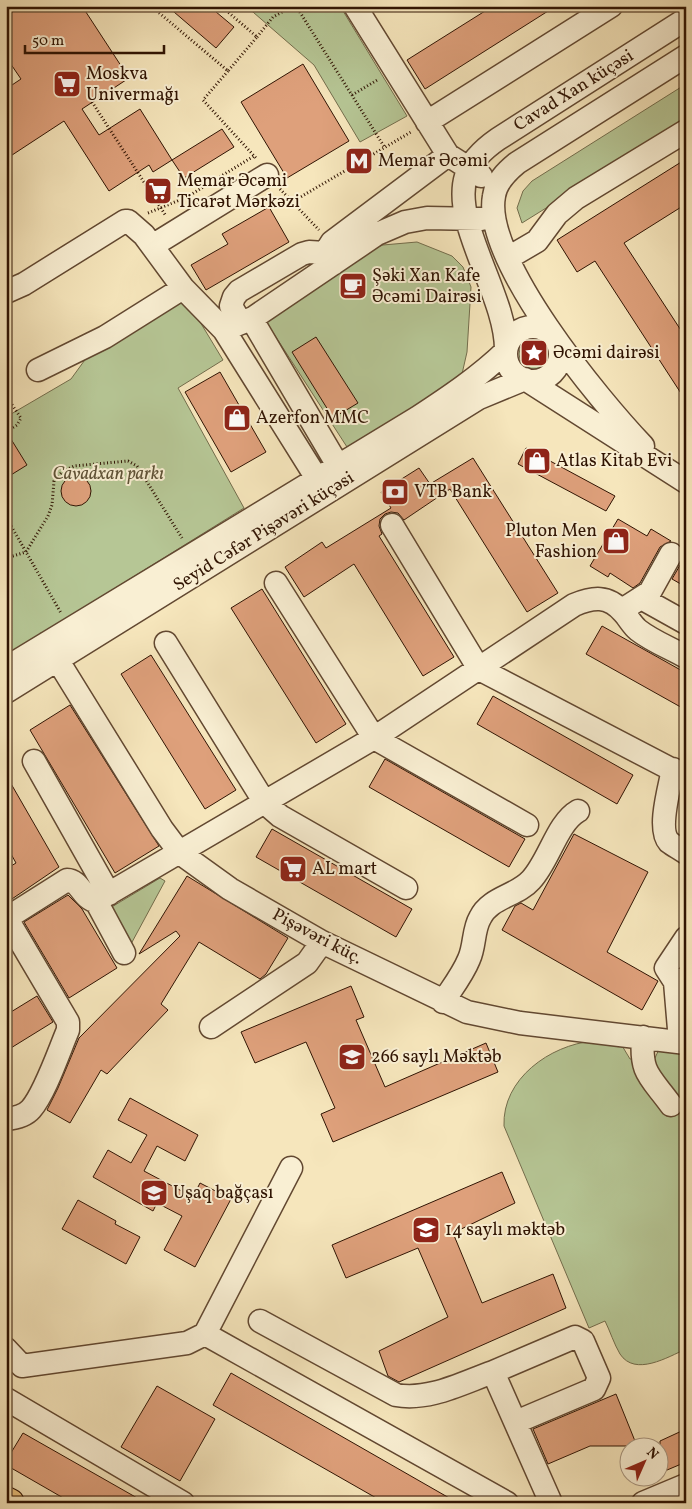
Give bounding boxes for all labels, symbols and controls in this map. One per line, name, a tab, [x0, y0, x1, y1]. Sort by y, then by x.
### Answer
scale bar	[25, 22, 164, 54]
text: 50 m	[32, 31, 64, 52]
street label: Cavad Xan küçəsi	[509, 44, 639, 138]
place label: Moskva Univermağı	[86, 62, 179, 108]
supermarket icon: Moskva Univermağı	[52, 69, 82, 99]
metro station icon: Memar Əcəmi	[344, 146, 374, 176]
place label: Memar Əcəmi	[378, 149, 488, 174]
place label: Memar Əcəmi Ticarət Mərkəzi	[177, 169, 300, 215]
supermarket icon: Memar Əcəmi Ticarət Mərkəzi	[143, 176, 173, 206]
place label: Şəki Xan Kafe Əcəmi Dairəsi	[372, 264, 482, 310]
cafe icon: Şəki Xan Kafe Əcəmi Dairəsi	[338, 271, 368, 301]
place icon: Əcəmi dairəsi	[519, 338, 549, 368]
place label: Əcəmi dairəsi	[553, 341, 660, 366]
shop icon: Azerfon MMC	[222, 403, 252, 433]
place label: Azerfon MMC	[256, 406, 369, 431]
shop icon: Atlas Kitab Evi	[522, 446, 552, 476]
place label: Atlas Kitab Evi	[556, 449, 672, 474]
park label: Cavadxan parkı	[52, 462, 164, 487]
street label: Seyid Cəfər Pişəvəri küçəsi	[169, 466, 359, 598]
bank icon: VTB Bank	[380, 477, 410, 507]
place label: VTB Bank	[414, 480, 492, 505]
place label: Pluton Men Fashion	[505, 519, 597, 565]
shop icon: Pluton Men Fashion	[601, 526, 631, 556]
supermarket icon: AL mart	[278, 854, 308, 884]
place label: AL mart	[312, 857, 377, 882]
street label: Pişəvəri küç.	[268, 903, 366, 971]
school or university icon: 266 saylı Məktəb	[337, 1042, 367, 1072]
place label: 266 saylı Məktəb	[371, 1045, 502, 1070]
school or university icon: Uşaq bağçası	[139, 1178, 169, 1208]
place label: Uşaq bağçası	[173, 1181, 273, 1206]
school or university icon: 14 saylı məktəb	[411, 1215, 441, 1245]
place label: 14 saylı məktəb	[445, 1218, 565, 1243]
north arrow	[620, 1436, 670, 1486]
text: N	[642, 1444, 662, 1464]

